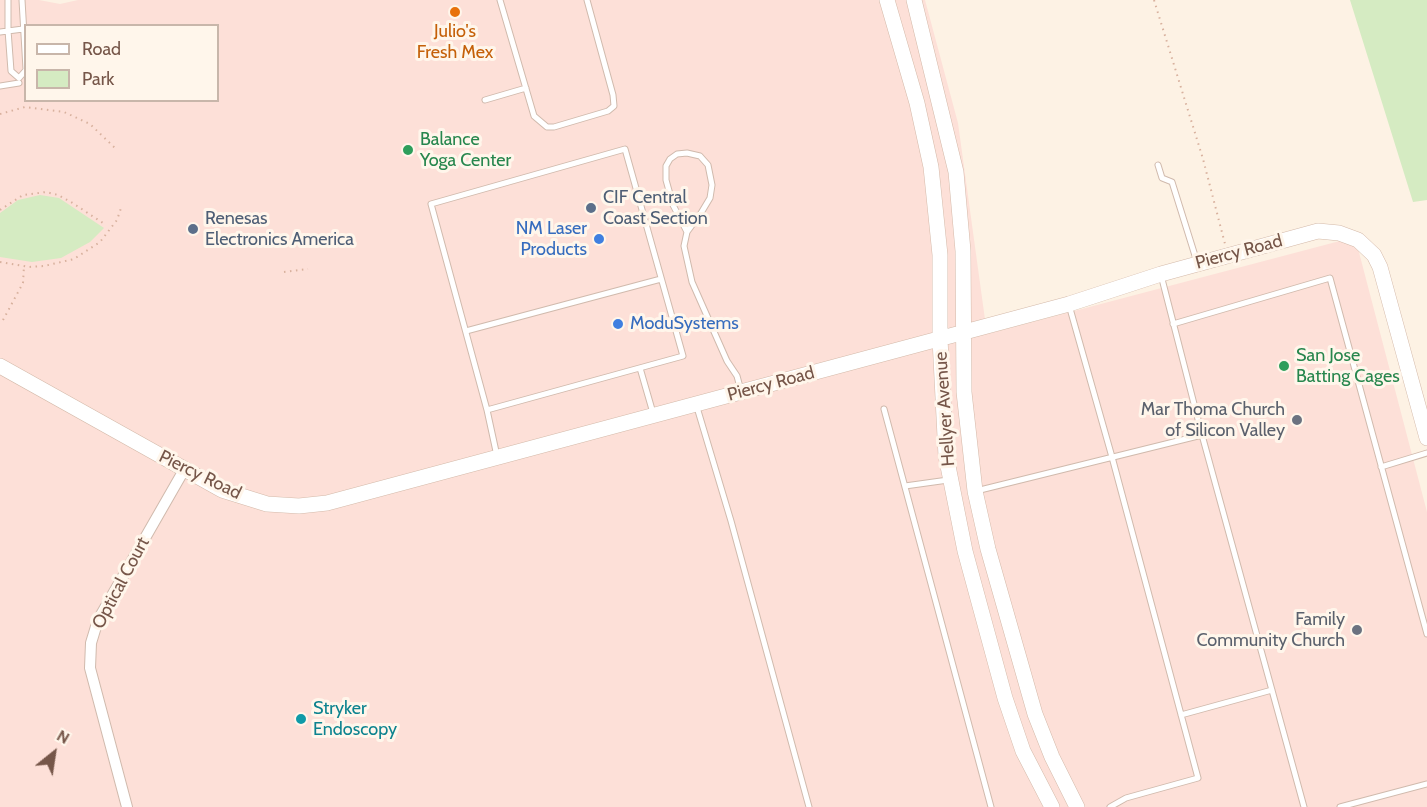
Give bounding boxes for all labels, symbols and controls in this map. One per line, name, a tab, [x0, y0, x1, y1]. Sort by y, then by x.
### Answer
marker: Julio's Fresh Mex	[448, 5, 462, 19]
place label: Julio's Fresh Mex	[417, 21, 493, 63]
legend	[24, 24, 219, 102]
text: Road	[82, 38, 121, 60]
text: Park	[82, 68, 114, 90]
place label: Balance Yoga Center	[420, 129, 511, 172]
marker: Balance Yoga Center	[401, 143, 415, 157]
place label: CIF Central Coast Section	[603, 187, 708, 230]
marker: CIF Central Coast Section	[584, 201, 598, 215]
place label: Renesas Electronics America	[205, 208, 354, 250]
place label: NM Laser Products	[516, 218, 587, 260]
marker: Renesas Electronics America	[186, 222, 200, 236]
street label: Piercy Road	[1193, 230, 1285, 274]
marker: NM Laser Products	[592, 232, 606, 246]
place label: ModuSystems	[630, 313, 739, 335]
marker: ModuSystems	[611, 317, 625, 331]
place label: San Jose Batting Cages	[1296, 345, 1400, 388]
street label: Hellyer Avenue	[930, 351, 960, 467]
marker: San Jose Batting Cages	[1277, 359, 1291, 373]
street label: Piercy Road	[725, 362, 817, 406]
place label: Mar Thoma Church of Silicon Valley	[1141, 399, 1285, 442]
marker: Mar Thoma Church of Silicon Valley	[1290, 413, 1304, 427]
street label: Piercy Road	[155, 446, 245, 504]
street label: Optical Court	[88, 534, 154, 632]
place label: Family Community Church	[1197, 609, 1345, 652]
marker: Family Community Church	[1350, 623, 1364, 637]
place label: Stryker Endoscopy	[313, 698, 397, 740]
marker: Stryker Endoscopy	[294, 712, 308, 726]
north arrow	[24, 723, 84, 783]
text: N	[54, 726, 73, 748]

